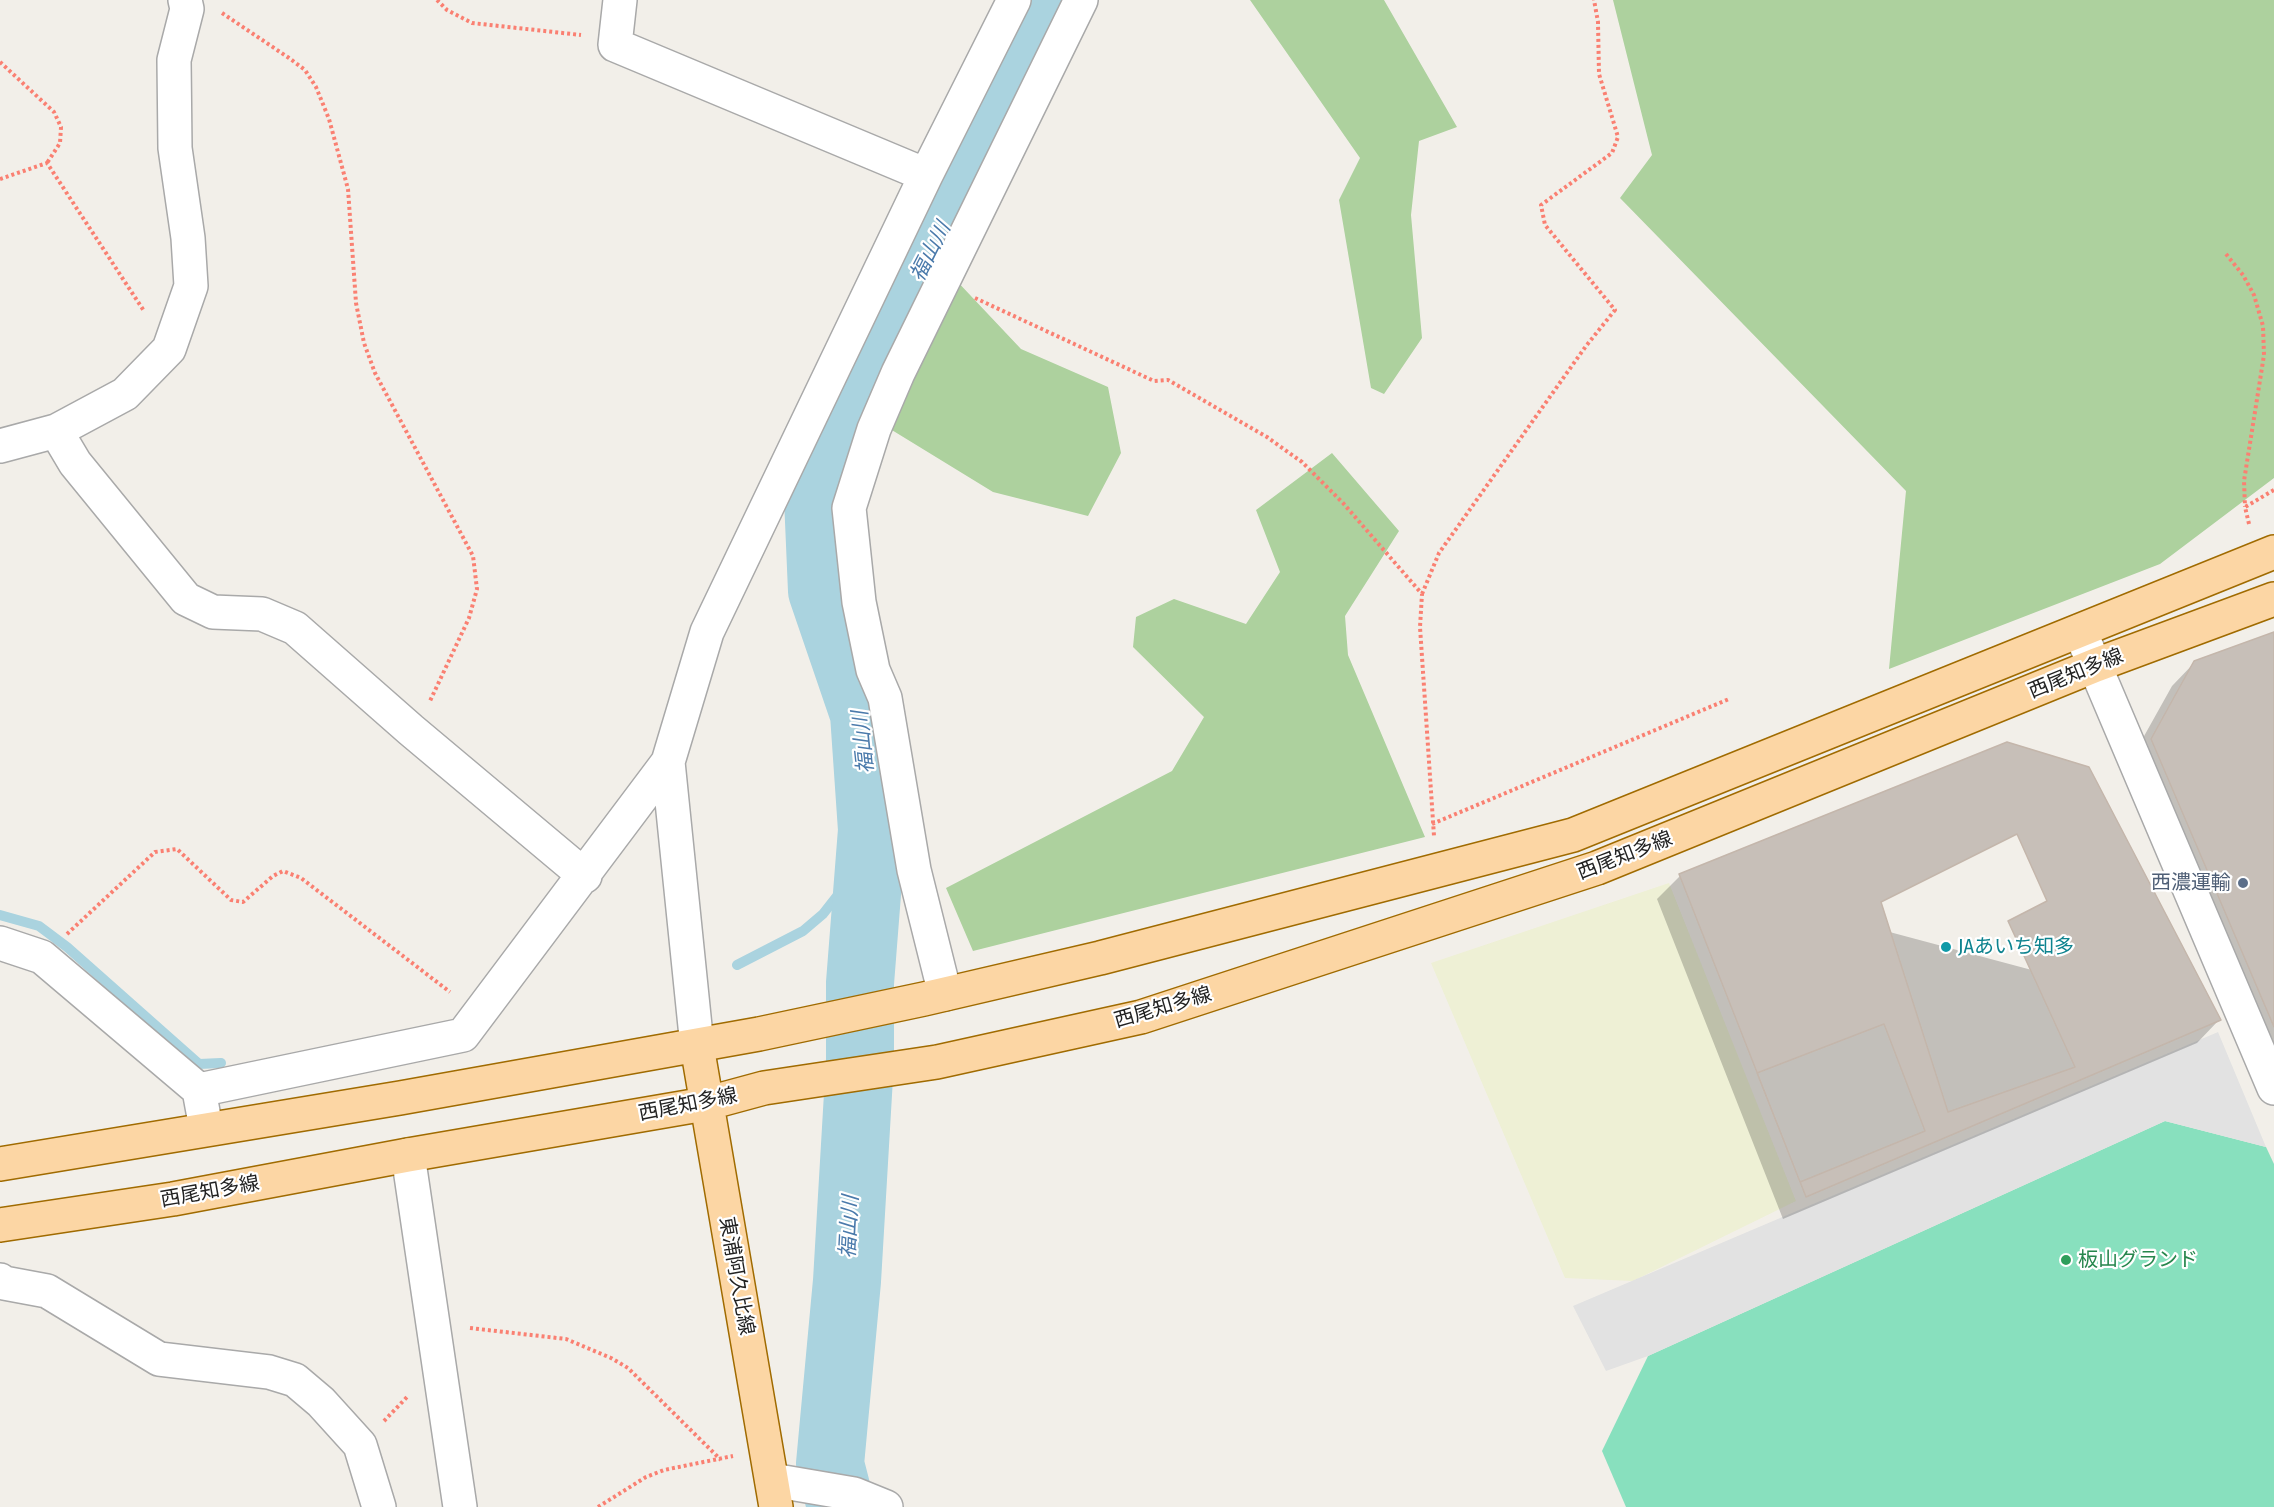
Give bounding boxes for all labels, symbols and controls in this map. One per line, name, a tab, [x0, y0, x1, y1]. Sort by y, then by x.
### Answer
water label: 福山川	[905, 218, 957, 286]
street label: 西尾知多線	[2025, 644, 2127, 704]
water label: 福山川	[848, 709, 880, 775]
street label: 西尾知多線	[1574, 827, 1676, 885]
place label: 西濃運輸	[2151, 871, 2231, 895]
marker: 西濃運輸	[2236, 876, 2250, 890]
place label: JAあいち知多	[1958, 935, 2074, 959]
marker: JAあいち知多	[1939, 940, 1953, 954]
street label: 西尾知多線	[1112, 983, 1214, 1033]
street label: 西尾知多線	[637, 1084, 739, 1126]
street label: 西尾知多線	[159, 1171, 261, 1213]
water label: 福山川	[836, 1195, 864, 1259]
street label: 東浦阿久比線	[714, 1215, 758, 1337]
place label: 板山グランド	[2078, 1248, 2198, 1272]
marker: 板山グランド	[2059, 1253, 2073, 1267]

